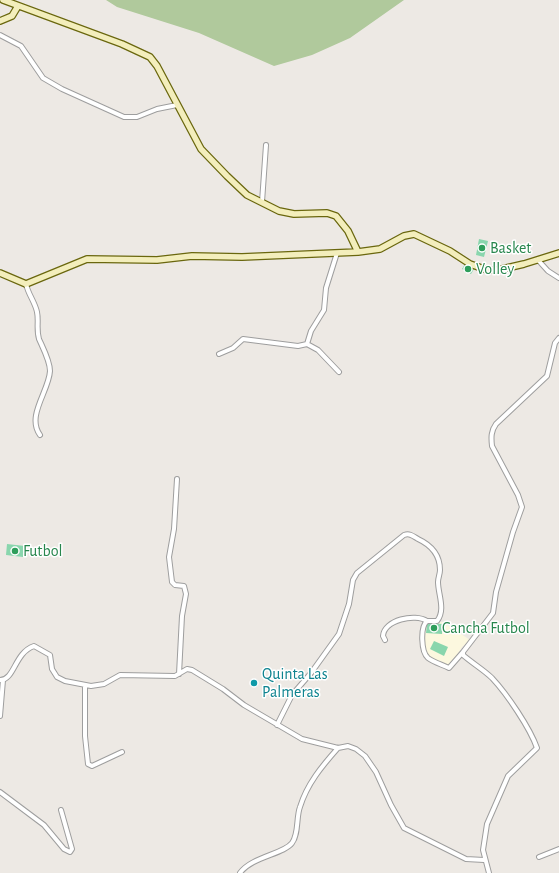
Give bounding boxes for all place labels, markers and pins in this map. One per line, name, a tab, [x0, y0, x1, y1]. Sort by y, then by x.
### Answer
place label: Basket	[490, 238, 531, 258]
marker: Basket	[477, 243, 487, 253]
place label: Volley	[476, 259, 514, 279]
marker: Volley	[463, 264, 473, 274]
place label: Futbol	[23, 541, 62, 561]
marker: Futbol	[10, 546, 20, 556]
place label: Cancha Futbol	[442, 618, 530, 638]
marker: Cancha Futbol	[429, 623, 439, 633]
place label: Quinta Las Palmeras	[262, 664, 328, 702]
marker: Quinta Las Palmeras	[249, 678, 259, 688]

